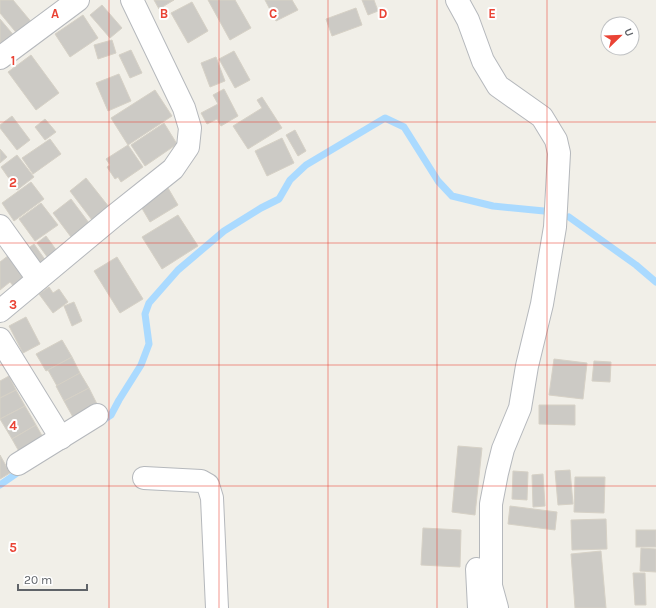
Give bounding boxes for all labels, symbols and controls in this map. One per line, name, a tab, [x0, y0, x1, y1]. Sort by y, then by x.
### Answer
text: A	[51, 6, 59, 21]
text: B	[160, 6, 168, 21]
text: C	[269, 6, 277, 21]
text: D	[379, 6, 388, 21]
text: E	[488, 6, 496, 21]
north arrow	[600, 16, 640, 56]
text: U	[621, 26, 636, 38]
text: 1	[11, 53, 15, 68]
text: 2	[9, 175, 17, 190]
text: 3	[9, 297, 17, 312]
text: 4	[9, 418, 17, 433]
text: 5	[9, 540, 17, 555]
scale bar	[18, 566, 87, 592]
text: 20 m	[24, 573, 52, 587]

